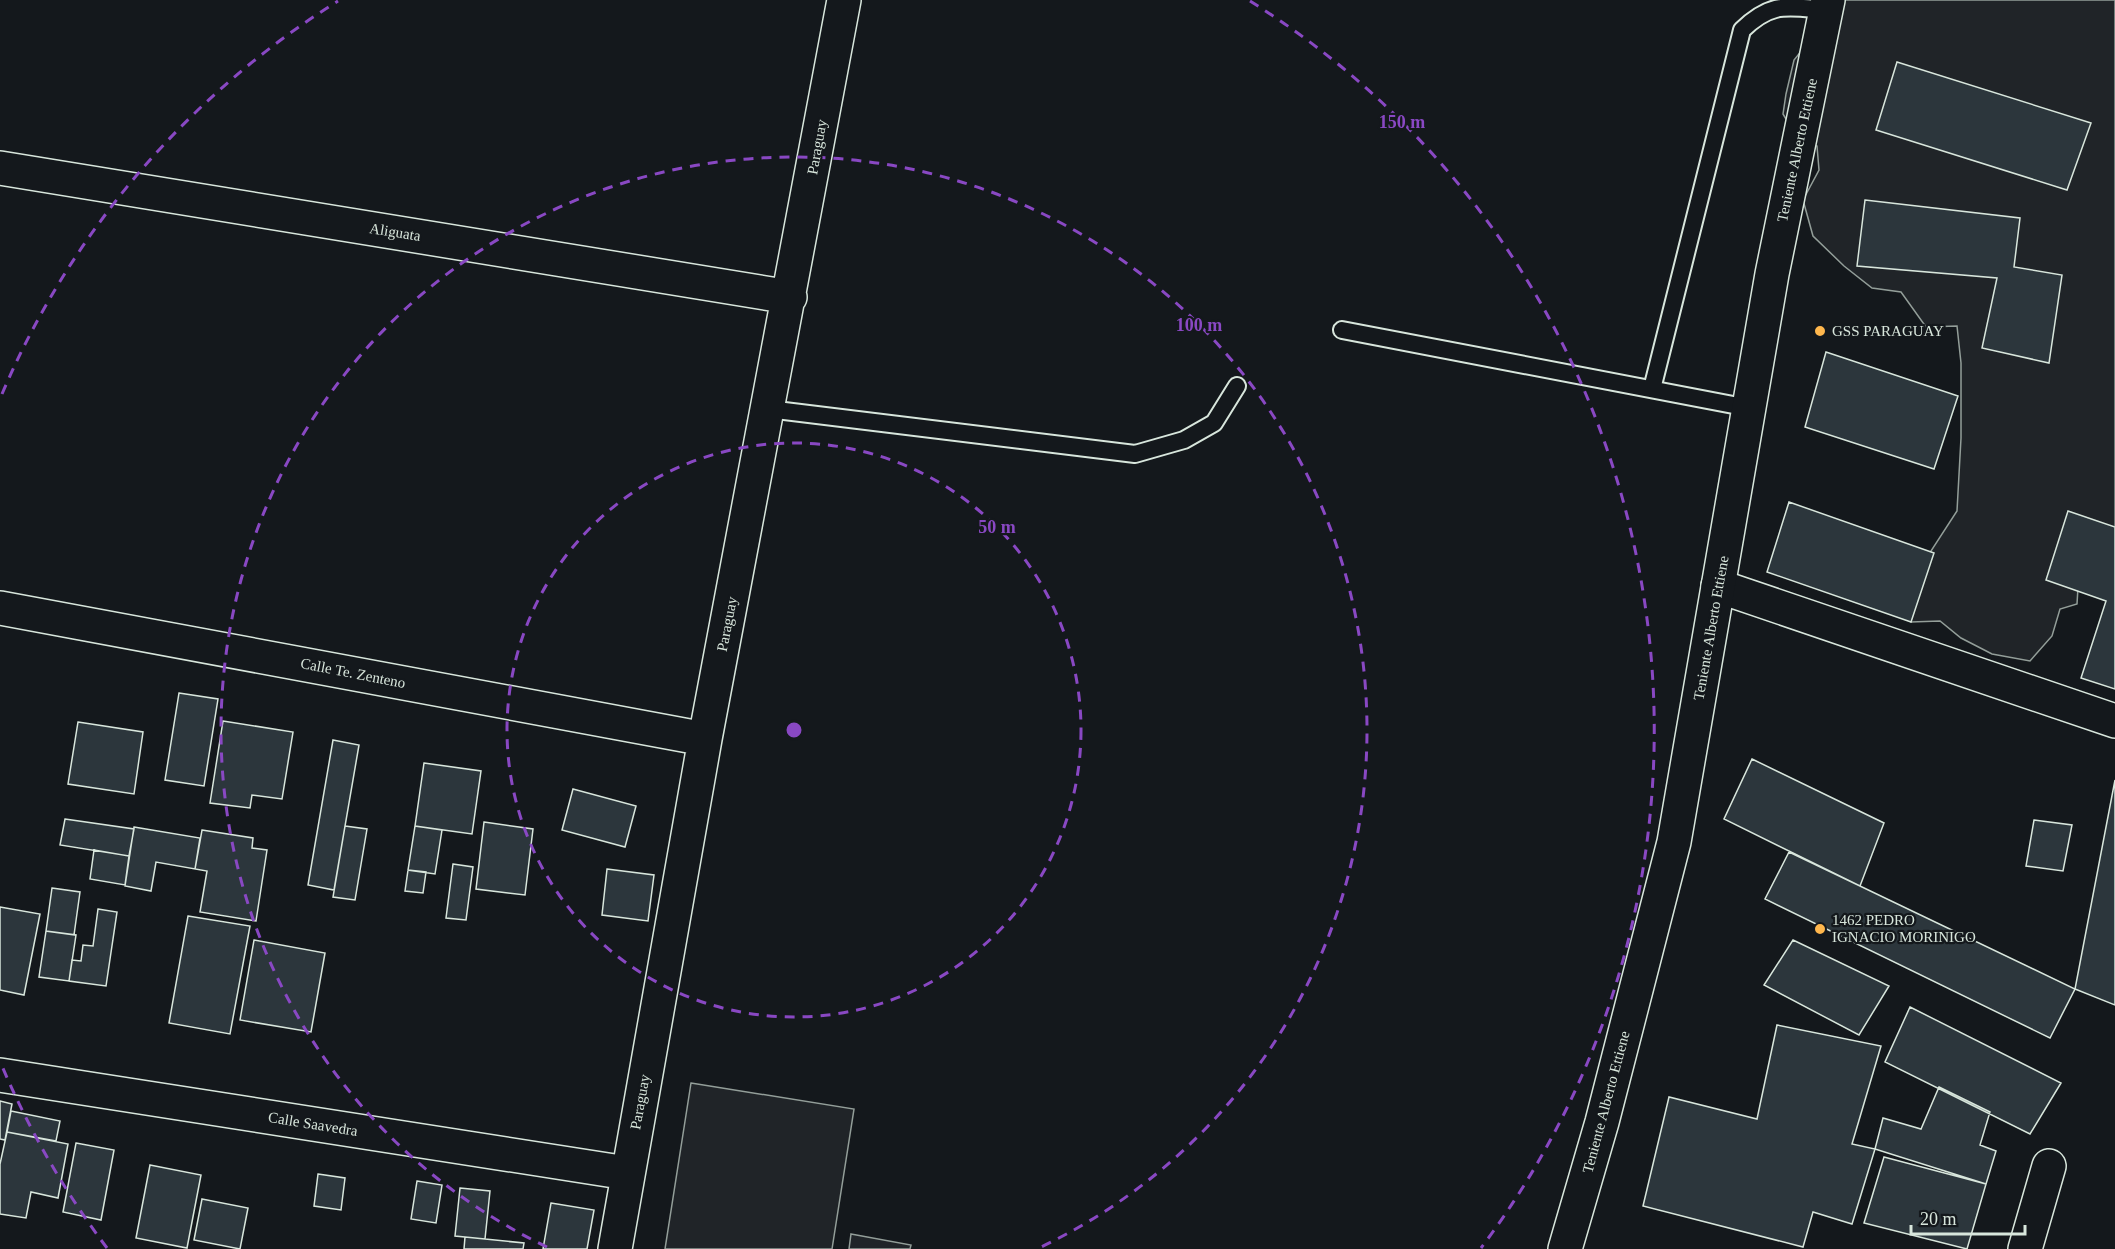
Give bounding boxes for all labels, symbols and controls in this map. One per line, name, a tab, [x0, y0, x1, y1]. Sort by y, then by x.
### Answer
street label: Teniente Alberto Ettiene	[1774, 76, 1820, 223]
text: 150 m	[1379, 112, 1425, 132]
street label: Paraguay	[804, 118, 830, 176]
street label: Aliguata	[368, 220, 422, 244]
text: 100 m	[1176, 315, 1222, 335]
place label: GSS PARAGUAY	[1832, 323, 1944, 339]
marker: GSS PARAGUAY	[1813, 324, 1827, 338]
text: 50 m	[978, 517, 1016, 537]
street label: Teniente Alberto Ettiene	[1690, 554, 1732, 701]
street label: Paraguay	[714, 595, 740, 653]
street label: Calle Te. Zenteno	[299, 655, 407, 691]
centre of rings	[784, 720, 804, 740]
place label: 1462 PEDRO IGNACIO MORINIGO	[1832, 912, 1976, 945]
marker: 1462 PEDRO IGNACIO MORINIGO	[1813, 922, 1827, 936]
street label: Teniente Alberto Ettiene	[1579, 1029, 1633, 1175]
street label: Paraguay	[627, 1073, 653, 1131]
street label: Calle Saavedra	[267, 1109, 359, 1139]
scale bar	[1911, 1198, 2025, 1236]
text: 20 m	[1920, 1209, 1957, 1229]

